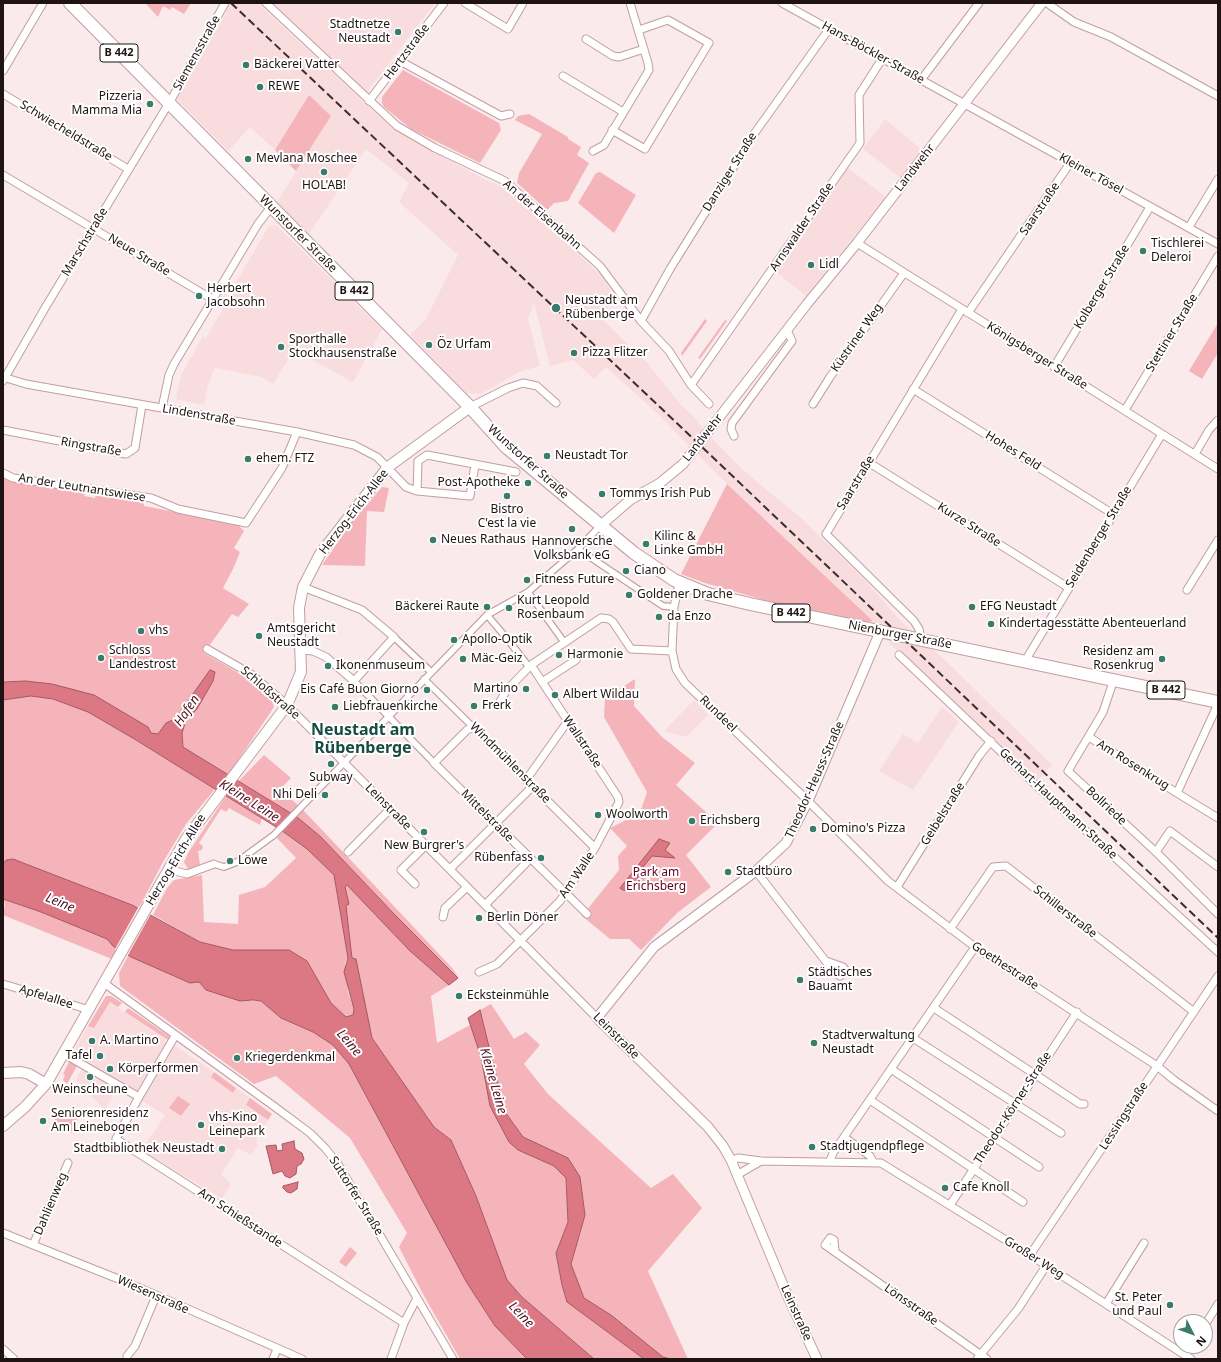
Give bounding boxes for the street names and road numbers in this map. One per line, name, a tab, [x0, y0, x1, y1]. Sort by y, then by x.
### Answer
street label: Siemensstraße	[170, 13, 224, 93]
street label: Hans-Böckler-Straße	[819, 19, 927, 87]
street label: Hertzstraße	[381, 21, 433, 83]
road number: B 442	[100, 44, 138, 62]
street label: Schwiecheldstraße	[17, 98, 115, 164]
street label: Danziger Straße	[700, 130, 760, 214]
street label: Landwehr	[892, 141, 938, 195]
street label: Kleiner Tösel	[1056, 150, 1126, 198]
street label: An der Eisenbahn	[500, 177, 584, 253]
street label: Arnswalder Straße	[767, 180, 837, 274]
street label: Saarstraße	[1017, 180, 1063, 238]
street label: Wunstorfer Straße	[256, 192, 340, 276]
street label: Marschstraße	[59, 205, 111, 279]
street label: Neue Straße	[105, 231, 173, 279]
street label: Kolberger Straße	[1071, 242, 1133, 332]
road number: B 442	[335, 282, 373, 300]
street label: Stettiner Straße	[1143, 291, 1201, 375]
street label: Küstriner Weg	[828, 301, 886, 375]
street label: Königsberger Straße	[984, 319, 1090, 393]
street label: Lindenstraße	[161, 401, 237, 429]
street label: Landwehr	[680, 411, 726, 465]
street label: Wunstorfer Straße	[485, 422, 571, 502]
street label: Hohes Feld	[983, 428, 1043, 474]
street label: Ringstraße	[60, 435, 122, 459]
street label: Saarstraße	[834, 453, 878, 513]
street label: Herzog-Erich-Allee	[316, 467, 392, 557]
street label: An der Leutnantswiese	[17, 471, 147, 505]
street label: Seidenberger Straße	[1063, 484, 1135, 590]
street label: Kurze Straße	[935, 500, 1003, 550]
road number: B 442	[772, 604, 810, 622]
street label: Nienburger Straße	[847, 618, 953, 652]
street label: Schloßstraße	[238, 663, 302, 723]
road number: B 442	[1147, 681, 1185, 699]
street label: Rundeel	[696, 693, 740, 735]
street label: Wallstraße	[559, 713, 605, 771]
street label: Theodor-Heuss-Straße	[783, 719, 847, 841]
street label: Windmühlenstraße	[467, 720, 553, 806]
street label: Am Rosenkrug	[1094, 737, 1172, 793]
street label: Gerhart-Hauptmann-Straße	[996, 746, 1120, 862]
street label: Geibelstraße	[918, 780, 968, 848]
street label: Leinstraße	[362, 781, 414, 833]
street label: Bollriede	[1083, 784, 1129, 828]
street label: Mittelstraße	[458, 787, 516, 845]
street label: Herzog-Erich-Allee	[143, 812, 209, 908]
street label: Am Walle	[556, 849, 598, 901]
street label: Schillerstraße	[1030, 883, 1100, 941]
street label: Goethestraße	[969, 939, 1041, 993]
street label: Apfelallee	[17, 982, 75, 1012]
street label: Leinstraße	[590, 1010, 642, 1062]
street label: Theodor-Körner-Straße	[971, 1049, 1055, 1167]
street label: Lessingstraße	[1097, 1079, 1151, 1153]
street label: Suttorfer Straße	[326, 1154, 386, 1238]
street label: Dahlienweg	[31, 1170, 71, 1238]
street label: Am Schießstande	[195, 1185, 285, 1251]
street label: Großer Weg	[1001, 1234, 1067, 1282]
street label: Wiesenstraße	[115, 1273, 191, 1317]
street label: Lönsstraße	[881, 1281, 941, 1329]
street label: Leinstraße	[777, 1283, 815, 1343]

